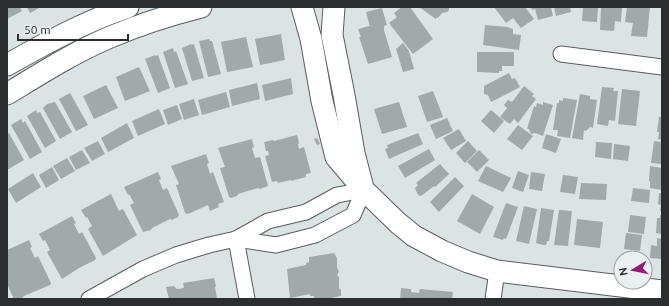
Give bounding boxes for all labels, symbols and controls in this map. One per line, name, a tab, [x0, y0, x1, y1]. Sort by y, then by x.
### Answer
scale bar	[18, 16, 128, 42]
text: 50 m	[24, 23, 51, 36]
north arrow	[613, 250, 653, 290]
text: N	[617, 267, 630, 277]

